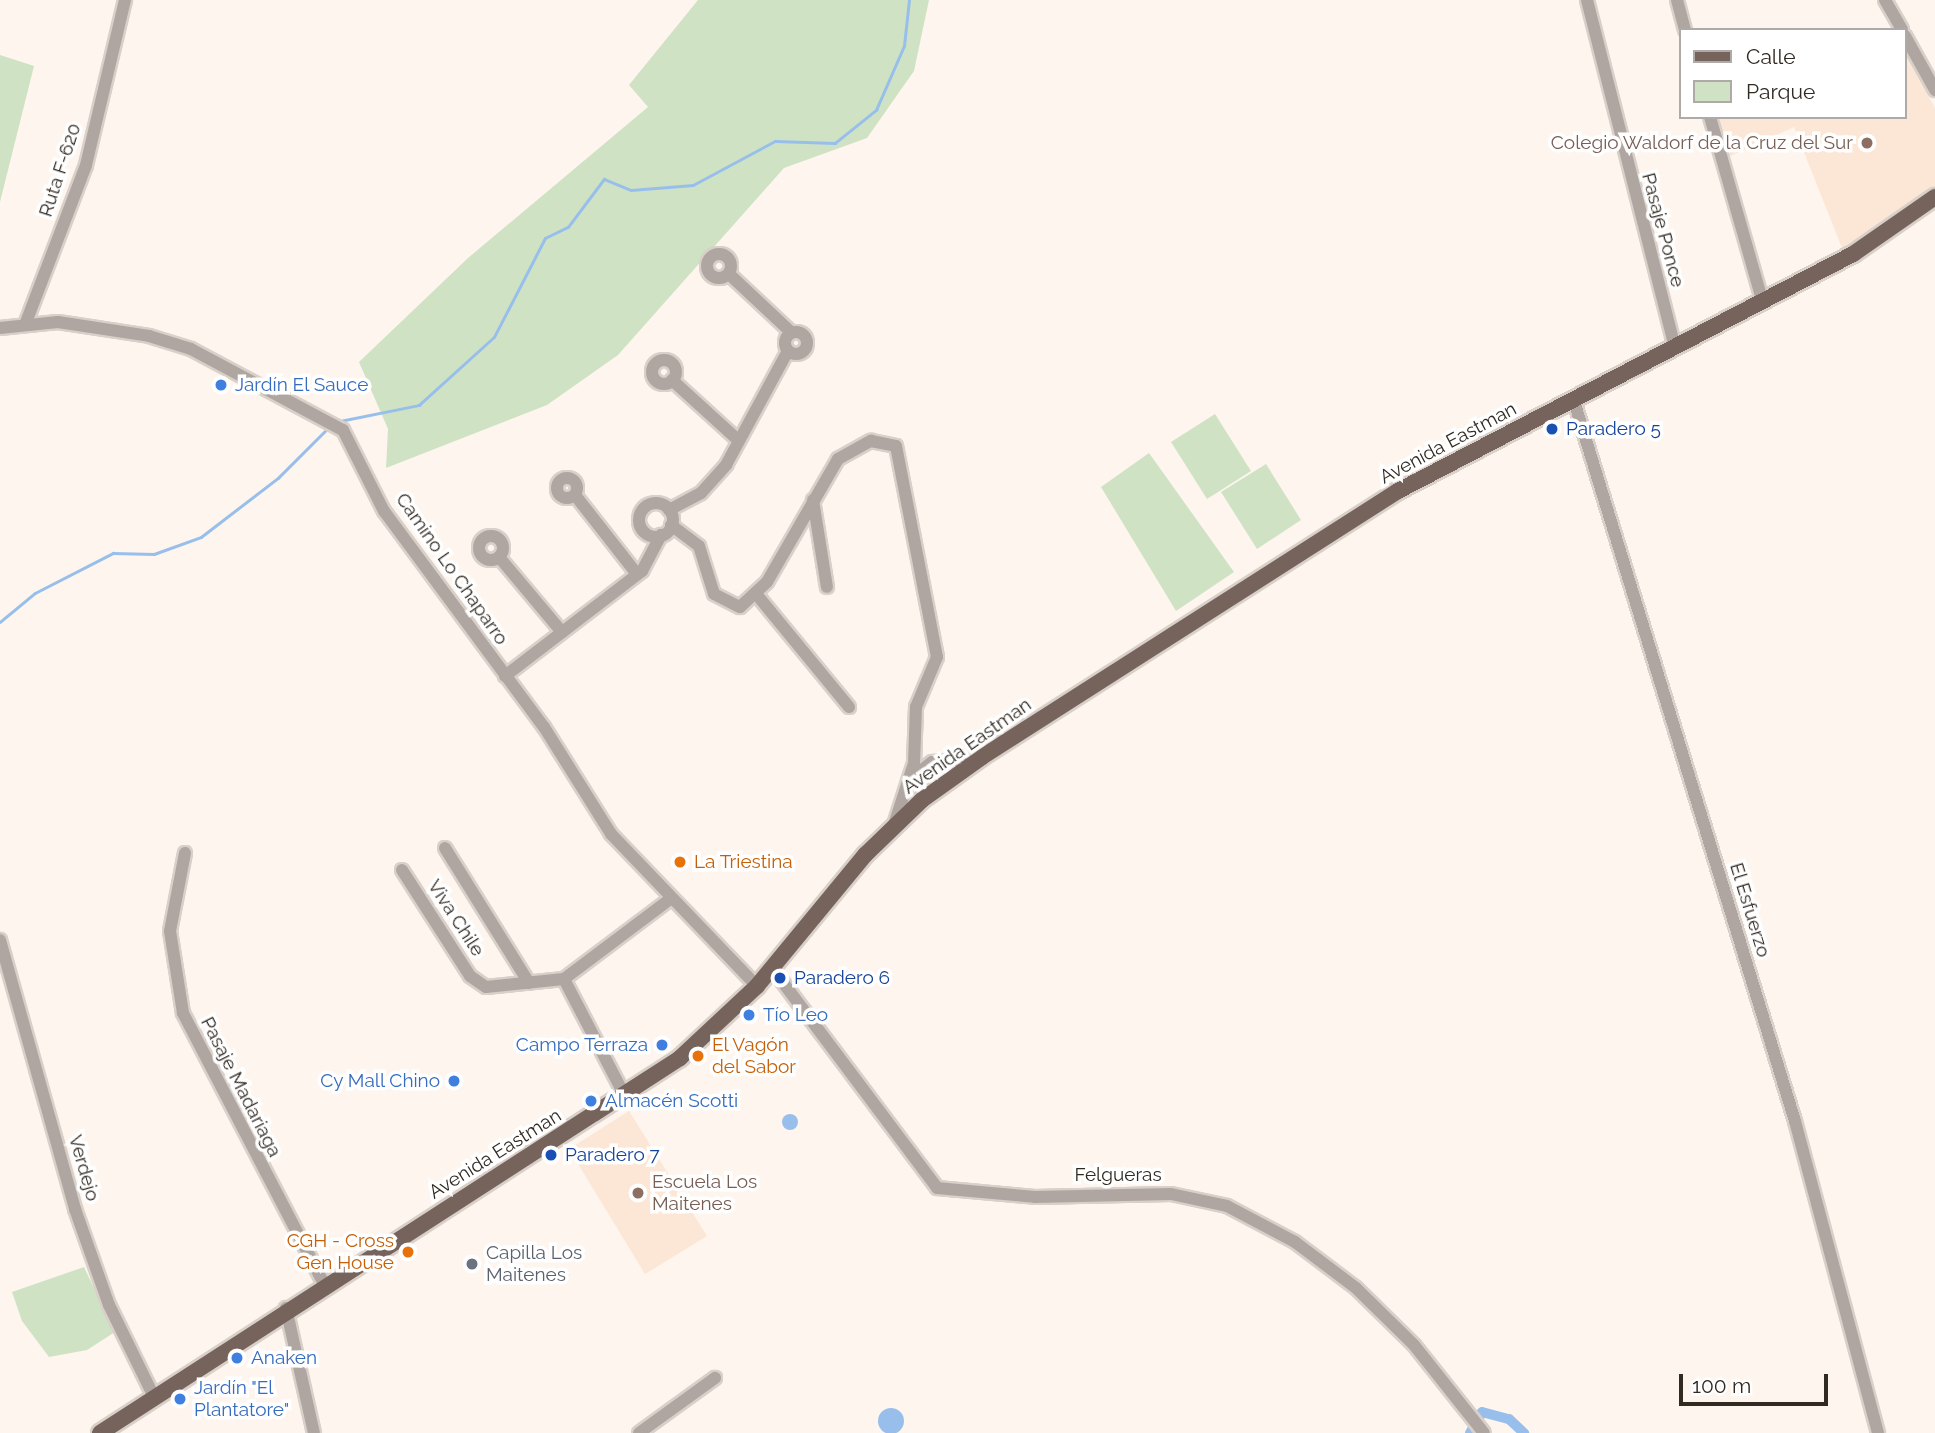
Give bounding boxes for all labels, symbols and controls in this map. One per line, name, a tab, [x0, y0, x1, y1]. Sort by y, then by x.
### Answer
legend	[1680, 28, 1907, 119]
text: Calle	[1746, 44, 1796, 69]
text: Parque	[1746, 79, 1815, 104]
street label: Ruta F-620	[34, 120, 86, 220]
place label: Colegio Waldorf de la Cruz del Sur	[1549, 132, 1853, 154]
marker: Colegio Waldorf de la Cruz del Sur	[1859, 135, 1875, 151]
street label: Pasaje Ponce	[1637, 170, 1689, 290]
place label: Jardín El Sauce	[235, 374, 369, 396]
marker: Jardín El Sauce	[213, 377, 229, 393]
street label: Avenida Eastman	[1376, 397, 1520, 489]
place label: Paradero 5	[1566, 418, 1661, 440]
marker: Paradero 5	[1544, 421, 1560, 437]
street label: Camino Lo Chaparro	[391, 489, 513, 649]
street label: Avenida Eastman	[898, 693, 1036, 799]
place label: La Triestina	[694, 851, 793, 873]
marker: La Triestina	[672, 854, 688, 870]
street label: El Esfuerzo	[1725, 860, 1775, 960]
street label: Viva Chile	[423, 875, 489, 961]
place label: Paradero 6	[794, 967, 890, 989]
marker: Paradero 6	[772, 970, 788, 986]
place label: Tío Leo	[763, 1004, 828, 1026]
marker: Tío Leo	[741, 1007, 757, 1023]
street label: Pasaje Madariaga	[196, 1013, 286, 1161]
place label: Campo Terraza	[515, 1034, 648, 1056]
place label: El Vagón del Sabor	[712, 1034, 797, 1078]
marker: Campo Terraza	[654, 1037, 670, 1053]
marker: El Vagón del Sabor	[690, 1048, 706, 1064]
place label: Cy Mall Chino	[319, 1070, 440, 1092]
marker: Cy Mall Chino	[446, 1073, 462, 1089]
place label: Almacén Scotti	[605, 1090, 738, 1112]
marker: Almacén Scotti	[583, 1093, 599, 1109]
street label: Avenida Eastman	[425, 1104, 565, 1204]
street label: Verdejo	[64, 1132, 104, 1204]
place label: Paradero 7	[565, 1144, 660, 1166]
marker: Paradero 7	[543, 1147, 559, 1163]
street label: Felgueras	[1074, 1164, 1162, 1186]
place label: Escuela Los Maitenes	[652, 1171, 757, 1215]
marker: Escuela Los Maitenes	[630, 1185, 646, 1201]
place label: CGH - Cross Gen House	[287, 1230, 394, 1274]
place label: Capilla Los Maitenes	[486, 1242, 582, 1286]
marker: CGH - Cross Gen House	[400, 1244, 416, 1260]
marker: Capilla Los Maitenes	[464, 1256, 480, 1272]
place label: Anaken	[251, 1347, 317, 1369]
marker: Anaken	[229, 1350, 245, 1366]
scale bar	[1683, 1360, 1832, 1404]
text: 100 m	[1692, 1373, 1751, 1398]
place label: Jardín "El Plantatore"	[194, 1377, 289, 1421]
marker: Jardín "El Plantatore"	[172, 1391, 188, 1407]

